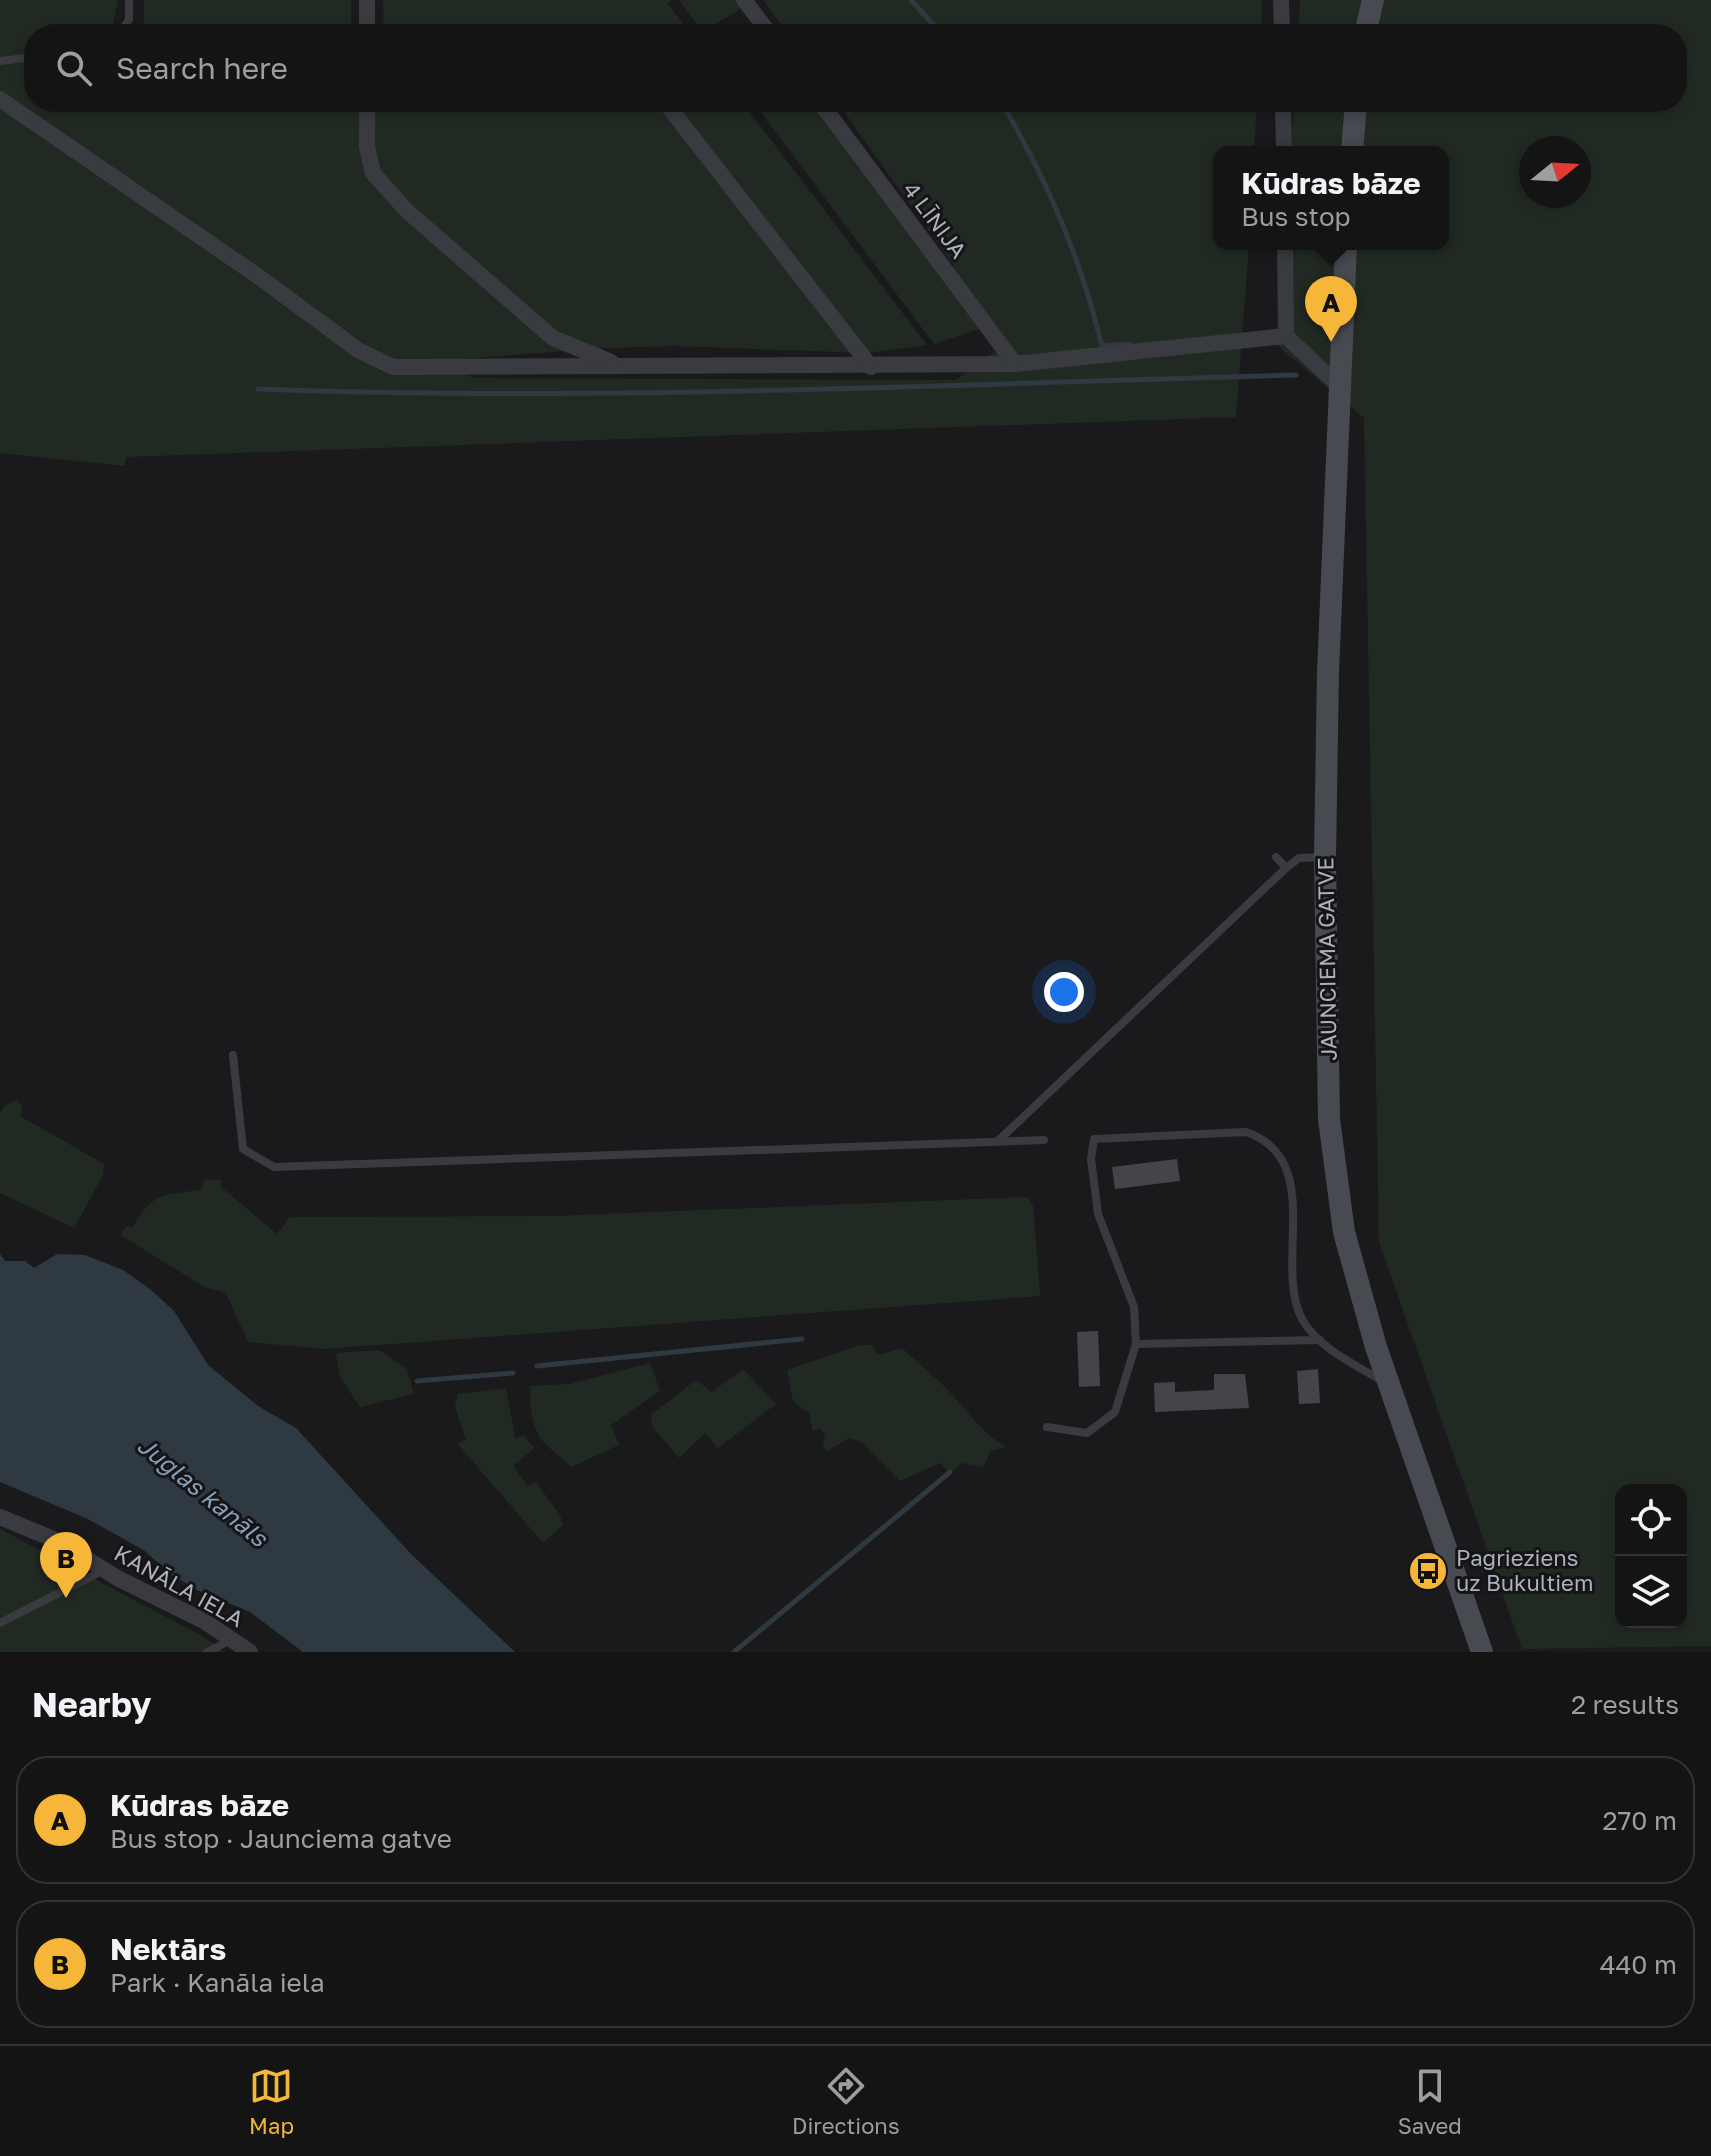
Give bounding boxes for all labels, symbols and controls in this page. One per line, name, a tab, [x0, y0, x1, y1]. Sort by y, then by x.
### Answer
search box	[24, 24, 1687, 112]
icon: search	[52, 46, 96, 90]
text: Search here	[116, 50, 288, 86]
north arrow	[1519, 136, 1591, 208]
popup	[1213, 146, 1449, 250]
text: Kūdras bāze	[1241, 165, 1421, 201]
street label: 4 LĪNIJA	[898, 176, 973, 263]
text: Bus stop	[1241, 201, 1351, 232]
pin: A	[1305, 276, 1357, 342]
street label: JAUNCIEMA GATVE	[1311, 857, 1342, 1061]
your location	[1044, 972, 1084, 1012]
water label: Juglas kanāls	[132, 1430, 275, 1553]
map controls	[1615, 1484, 1687, 1628]
button: locate	[1615, 1484, 1687, 1556]
pin: B	[40, 1532, 92, 1598]
street label: KANĀLA IELA	[110, 1539, 249, 1632]
place label: Pagrieziens uz Bukultiem	[1456, 1544, 1593, 1596]
bus stop icon: Pagrieziens uz Bukultiem	[1407, 1550, 1449, 1592]
button: layers	[1615, 1556, 1687, 1628]
text: Nearby	[32, 1684, 152, 1724]
text: 2 results	[1571, 1689, 1679, 1720]
text: Kūdras bāze	[110, 1787, 289, 1823]
text: A	[51, 1805, 69, 1836]
text: 270 m	[1603, 1805, 1677, 1836]
text: Bus stop · Jaunciema gatve	[110, 1823, 452, 1854]
text: Nektārs	[110, 1931, 226, 1967]
text: B	[51, 1949, 69, 1980]
text: 440 m	[1600, 1949, 1677, 1980]
text: Park · Kanāla iela	[110, 1967, 325, 1998]
tab: Map	[249, 2064, 294, 2139]
tab: Directions	[792, 2064, 900, 2139]
tab: Saved	[1398, 2064, 1462, 2139]

